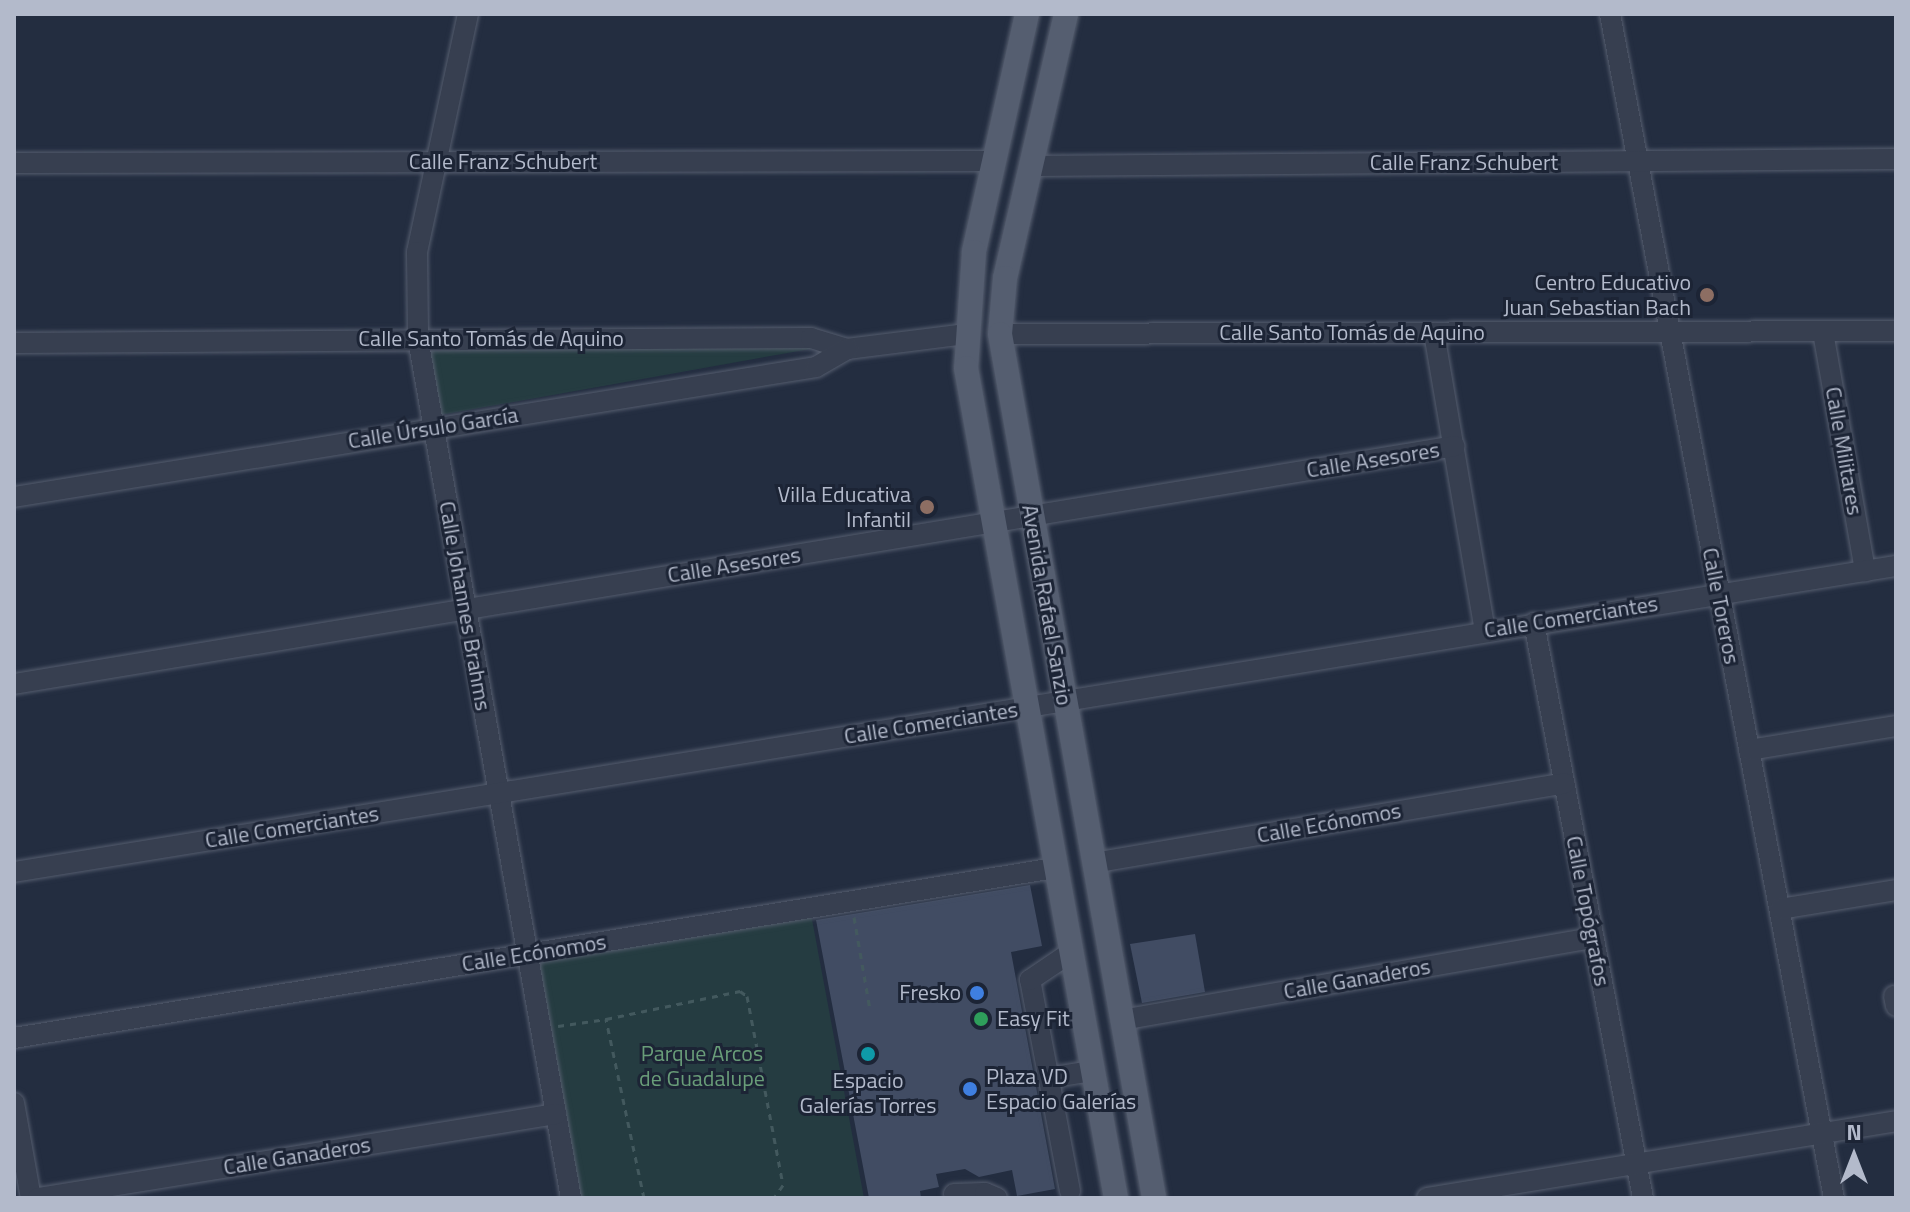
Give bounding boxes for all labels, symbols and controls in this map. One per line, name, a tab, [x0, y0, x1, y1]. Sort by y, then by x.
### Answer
street label: Calle Franz Schubert	[409, 149, 597, 175]
street label: Calle Franz Schubert	[1370, 150, 1558, 176]
place label: Centro Educativo Juan Sebastian Bach	[1503, 269, 1691, 320]
marker: Centro Educativo Juan Sebastian Bach	[1698, 286, 1716, 304]
street label: Calle Santo Tomás de Aquino	[1219, 320, 1485, 346]
street label: Calle Santo Tomás de Aquino	[358, 326, 624, 352]
street label: Calle Militares	[1820, 385, 1868, 517]
street label: Calle Úrsulo García	[346, 402, 520, 454]
street label: Calle Asesores	[1305, 436, 1441, 484]
place label: Villa Educativa Infantil	[777, 481, 911, 532]
marker: Villa Educativa Infantil	[918, 498, 936, 516]
street label: Calle Johannes Brahms	[434, 499, 496, 713]
street label: Avenida Rafael Sanzio	[1016, 503, 1078, 707]
street label: Calle Asesores	[666, 541, 802, 589]
street label: Calle Toreros	[1697, 546, 1745, 666]
street label: Calle Comerciantes	[1482, 590, 1660, 644]
street label: Calle Comerciantes	[842, 696, 1020, 750]
street label: Calle Ecónomos	[1255, 797, 1403, 849]
street label: Calle Comerciantes	[203, 800, 381, 854]
street label: Calle Topógrafos	[1561, 834, 1615, 988]
street label: Calle Ecónomos	[460, 929, 608, 977]
street label: Calle Ganaderos	[1282, 953, 1432, 1005]
place label: Fresko	[899, 980, 961, 1006]
marker: Fresko	[968, 984, 986, 1002]
place label: Easy Fit	[997, 1006, 1070, 1032]
marker: Easy Fit	[972, 1010, 990, 1028]
park label: Parque Arcos de Guadalupe	[639, 1040, 765, 1092]
marker: Espacio Galerías Torres	[859, 1045, 877, 1063]
place label: Plaza VD Espacio Galerías	[986, 1063, 1136, 1114]
place label: Espacio Galerías Torres	[800, 1067, 936, 1118]
marker: Plaza VD Espacio Galerías	[961, 1080, 979, 1098]
text: N	[1846, 1115, 1862, 1149]
north arrow	[1814, 1116, 1894, 1196]
street label: Calle Ganaderos	[222, 1131, 372, 1181]

